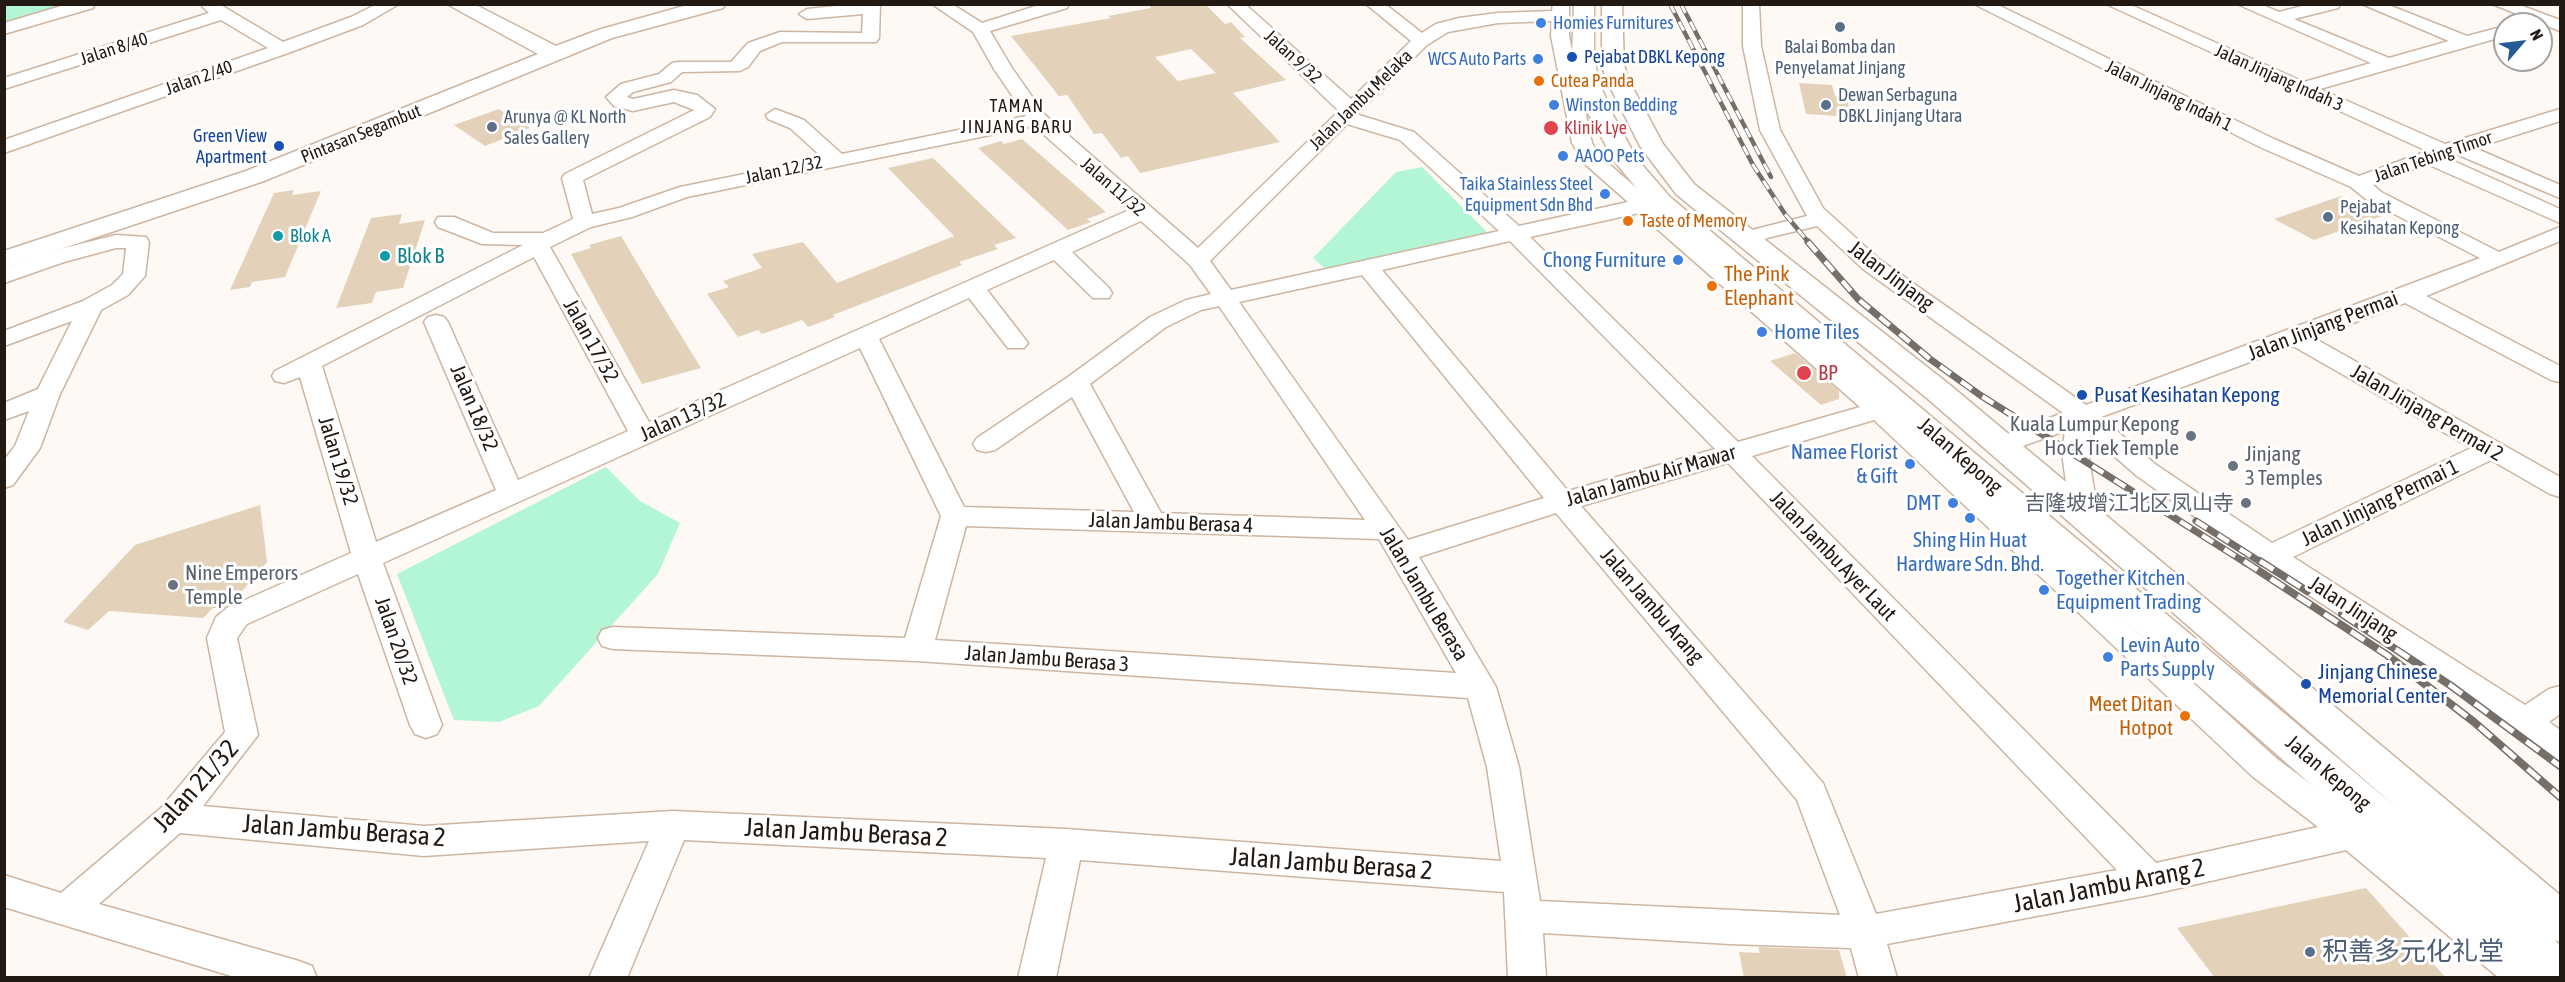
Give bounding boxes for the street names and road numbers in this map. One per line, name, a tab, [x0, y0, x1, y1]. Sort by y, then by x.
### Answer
street label: Jalan 9/32	[1260, 26, 1326, 88]
street label: Jalan 8/40	[77, 28, 151, 70]
street label: Jalan Jinjang Indah 3	[2211, 40, 2347, 116]
street label: Jalan Jambu Melaka	[1305, 45, 1417, 155]
street label: Jalan 2/40	[162, 56, 236, 100]
street label: Jalan Jinjang Indah 1	[2102, 56, 2236, 136]
street label: Pintasan Segambut	[298, 100, 424, 168]
street label: Jalan Tebing Timor	[2371, 127, 2495, 187]
street label: Jalan 12/32	[743, 151, 825, 189]
street label: Jalan 11/32	[1076, 153, 1150, 221]
street label: Jalan Jinjang	[1843, 236, 1939, 316]
street label: Jalan Jinjang Permai	[2244, 286, 2402, 366]
street label: Jalan 17/32	[558, 295, 624, 387]
street label: Jalan Jinjang Permai 2	[2346, 359, 2508, 467]
street label: Jalan 18/32	[445, 361, 503, 455]
street label: Jalan 13/32	[636, 387, 730, 447]
street label: Jalan Kepong	[1913, 413, 2007, 499]
street label: Jalan 19/32	[313, 414, 363, 508]
street label: Jalan Jambu Air Mawar	[1563, 440, 1739, 512]
street label: Jalan Jinjang Permai 1	[2297, 454, 2463, 552]
street label: Jalan Jambu Ayer Laut	[1765, 486, 1901, 626]
street label: Jalan Jambu Berasa 4	[1088, 508, 1254, 538]
street label: Jalan Jambu Berasa	[1374, 523, 1474, 665]
street label: Jalan Jambu Arang	[1595, 543, 1709, 669]
street label: Jalan Jinjang	[2304, 571, 2402, 647]
street label: Jalan 20/32	[369, 594, 423, 688]
street label: Jalan Jambu Berasa 3	[964, 641, 1130, 677]
street label: Jalan Kepong	[2280, 730, 2376, 816]
street label: Jalan 21/32	[147, 733, 245, 839]
street label: Jalan Jambu Berasa 2	[241, 808, 447, 854]
street label: Jalan Jambu Berasa 2	[744, 812, 948, 854]
street label: Jalan Jambu Berasa 2	[1228, 841, 1434, 887]
street label: Jalan Jambu Arang 2	[2010, 852, 2208, 920]

